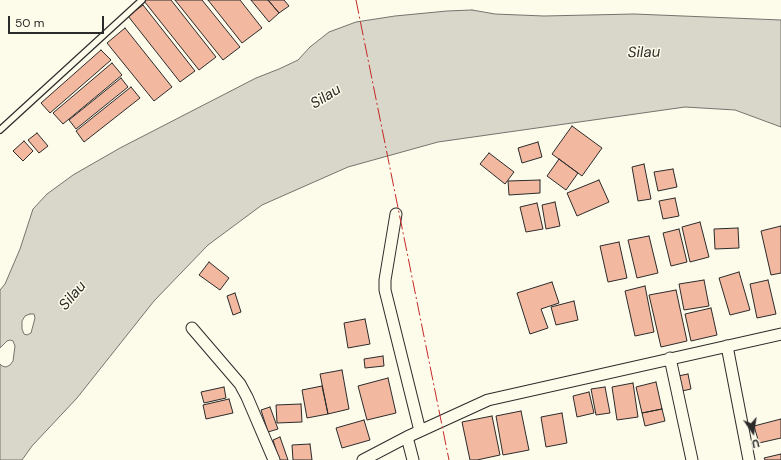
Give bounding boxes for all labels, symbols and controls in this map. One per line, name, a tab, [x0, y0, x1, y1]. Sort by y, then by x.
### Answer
scale bar	[10, 8, 106, 34]
text: 50 m	[15, 15, 44, 31]
water label: Silau	[628, 44, 660, 62]
water label: Silau	[307, 81, 345, 113]
water label: Silau	[56, 278, 90, 314]
north arrow	[733, 412, 773, 452]
text: U	[750, 436, 761, 451]

